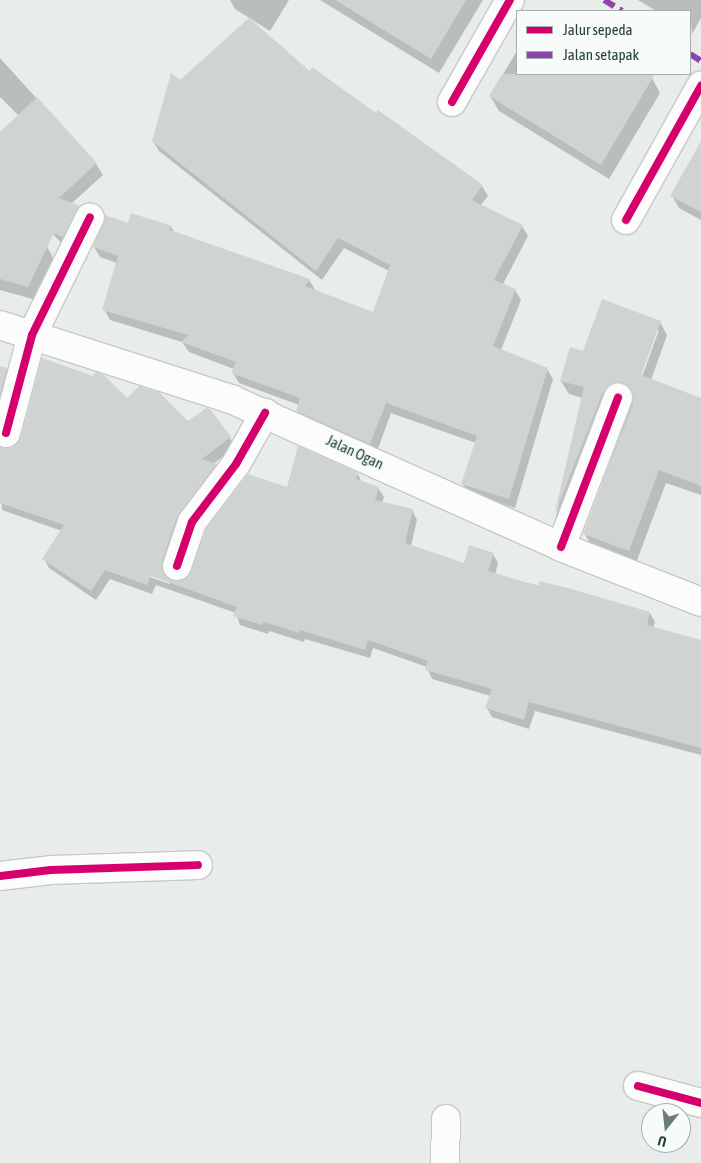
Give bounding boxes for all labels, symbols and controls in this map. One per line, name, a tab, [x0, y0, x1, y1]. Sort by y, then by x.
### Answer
legend	[516, 10, 691, 75]
text: Jalur sepeda	[563, 21, 633, 38]
text: Jalan setapak	[563, 46, 639, 63]
street label: Jalan Ogan	[323, 431, 387, 473]
north arrow	[641, 1103, 691, 1153]
text: U	[656, 1133, 668, 1150]

